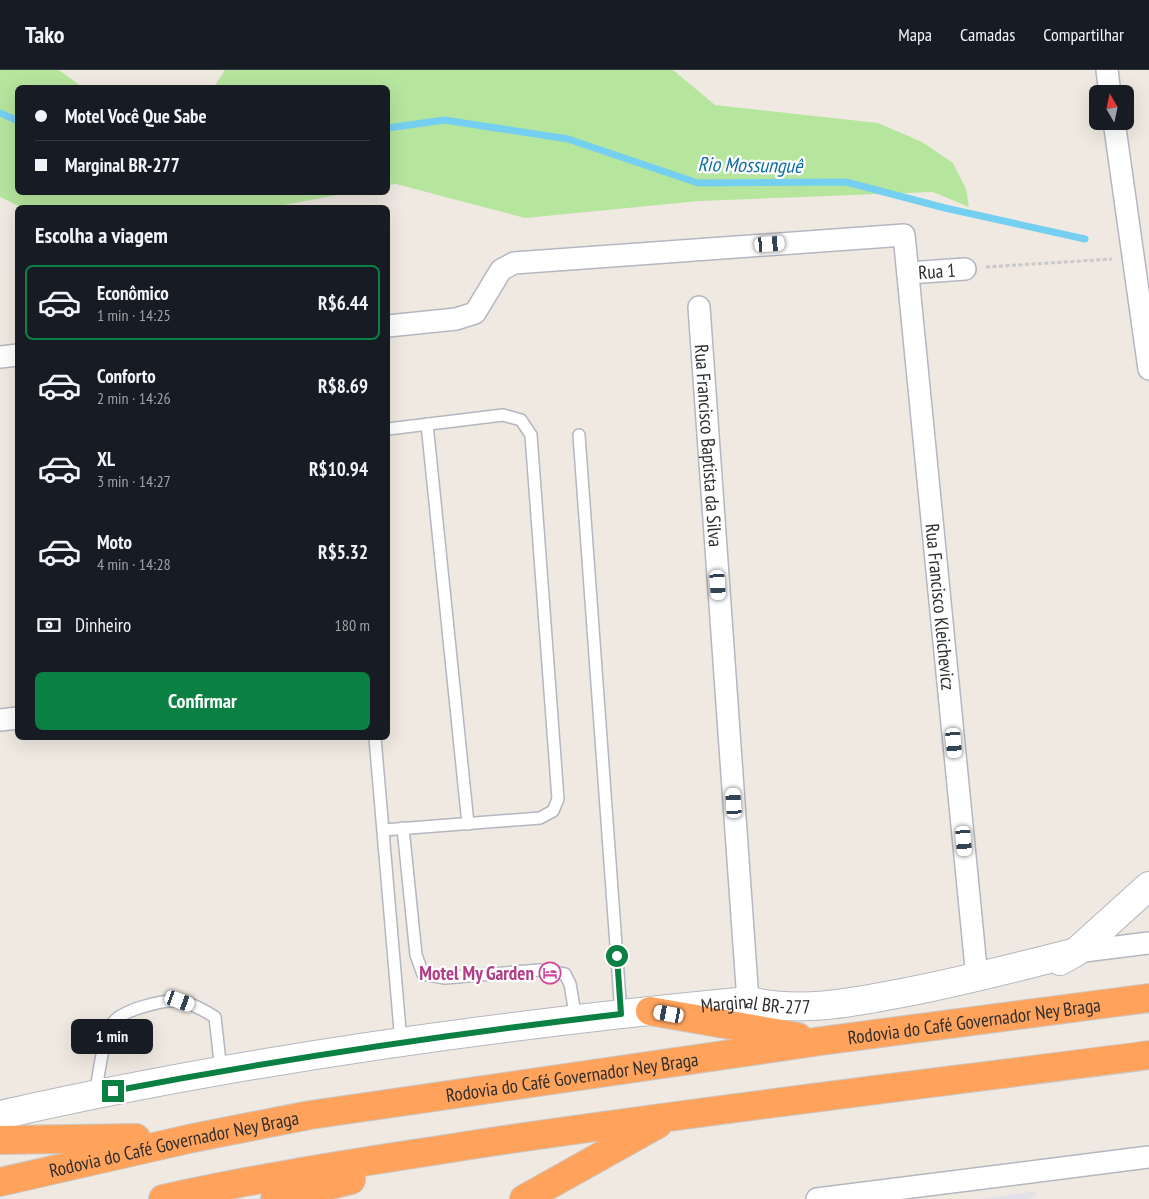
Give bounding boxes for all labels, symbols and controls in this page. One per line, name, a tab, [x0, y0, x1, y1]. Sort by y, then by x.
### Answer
text: Tako	[25, 19, 65, 50]
text: Mapa	[898, 23, 932, 46]
text: Camadas	[960, 23, 1015, 46]
text: Compartilhar	[1043, 23, 1124, 46]
north arrow	[1089, 85, 1134, 130]
map controls	[1089, 85, 1134, 130]
text: Motel Você Que Sabe	[65, 104, 207, 128]
water label: Rio Mossunguê	[697, 151, 804, 179]
text: Marginal BR-277	[65, 153, 180, 177]
text: Escolha a viagem	[35, 221, 168, 249]
car	[754, 235, 785, 253]
street label: Rua 1	[917, 258, 957, 284]
icon: car	[37, 280, 82, 325]
text: Econômico	[97, 281, 169, 305]
text: R$6.44	[318, 291, 368, 315]
text: 1 min · 14:25	[97, 305, 171, 325]
street label: Rua Francisco Baptista da Silva	[690, 343, 728, 548]
icon: car	[37, 363, 82, 408]
text: Conforto	[97, 364, 156, 388]
text: R$8.69	[318, 374, 368, 398]
text: 2 min · 14:26	[97, 388, 171, 408]
icon: car	[37, 446, 82, 491]
text: XL	[97, 447, 115, 471]
text: R$10.94	[309, 457, 368, 481]
text: 3 min · 14:27	[97, 471, 171, 491]
street label: Rua Francisco Kleichevicz	[920, 522, 961, 692]
icon: car	[37, 529, 82, 574]
text: Moto	[97, 530, 132, 554]
text: R$5.32	[318, 540, 368, 564]
text: 4 min · 14:28	[97, 554, 171, 574]
car	[709, 570, 726, 600]
icon: cash	[35, 611, 63, 639]
text: Dinheiro	[75, 613, 131, 637]
text: 180 m	[335, 615, 370, 635]
button: Confirmar	[35, 672, 370, 730]
car	[945, 727, 962, 759]
car	[725, 788, 742, 818]
car	[955, 825, 972, 857]
route start	[606, 945, 628, 967]
place label: Motel My Garden	[419, 961, 534, 985]
hotel icon: Motel My Garden	[538, 961, 562, 985]
car	[163, 989, 196, 1013]
street label: Marginal BR-277	[700, 989, 811, 1018]
street label: Rodovia do Café Governador Ney Braga	[846, 992, 1102, 1049]
car	[652, 1004, 685, 1024]
callout: 1 min	[72, 1018, 154, 1054]
text: 1 min	[96, 1026, 128, 1046]
street label: Rodovia do Café Governador Ney Braga	[444, 1047, 700, 1107]
route end	[102, 1080, 124, 1102]
street label: Rodovia do Café Governador Ney Braga	[47, 1106, 301, 1182]

